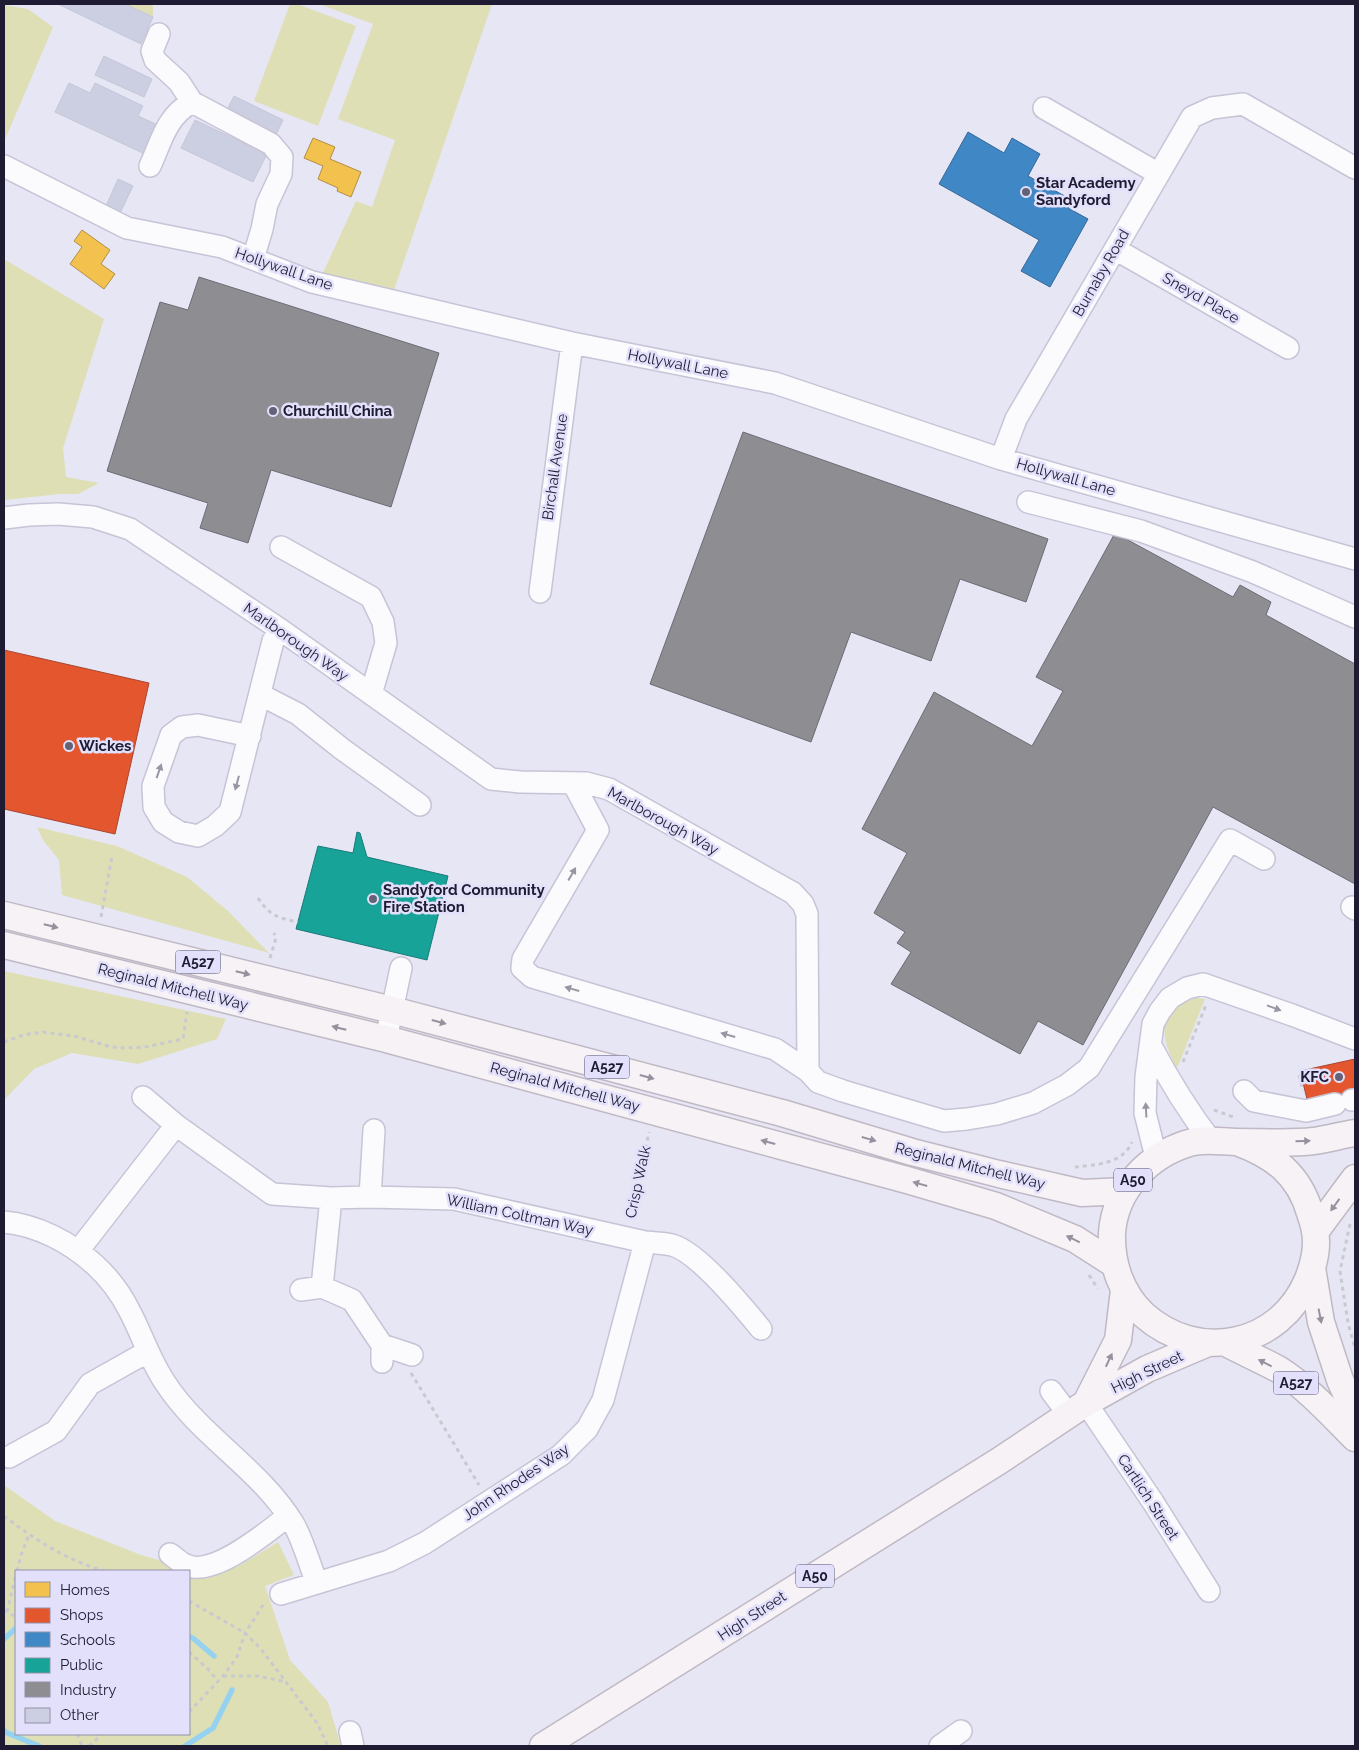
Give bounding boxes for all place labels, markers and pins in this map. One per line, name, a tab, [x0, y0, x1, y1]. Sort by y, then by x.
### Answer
place label: Star Academy Sandyford	[1036, 174, 1136, 209]
marker: Star Academy Sandyford	[1020, 186, 1032, 198]
place label: Churchill China	[283, 402, 393, 420]
marker: Churchill China	[267, 405, 279, 417]
place label: Wickes	[79, 737, 131, 755]
marker: Wickes	[63, 740, 75, 752]
place label: Sandyford Community Fire Station	[383, 881, 545, 916]
marker: Sandyford Community Fire Station	[367, 893, 379, 905]
place label: KFC	[1300, 1068, 1329, 1086]
marker: KFC	[1333, 1071, 1345, 1083]

